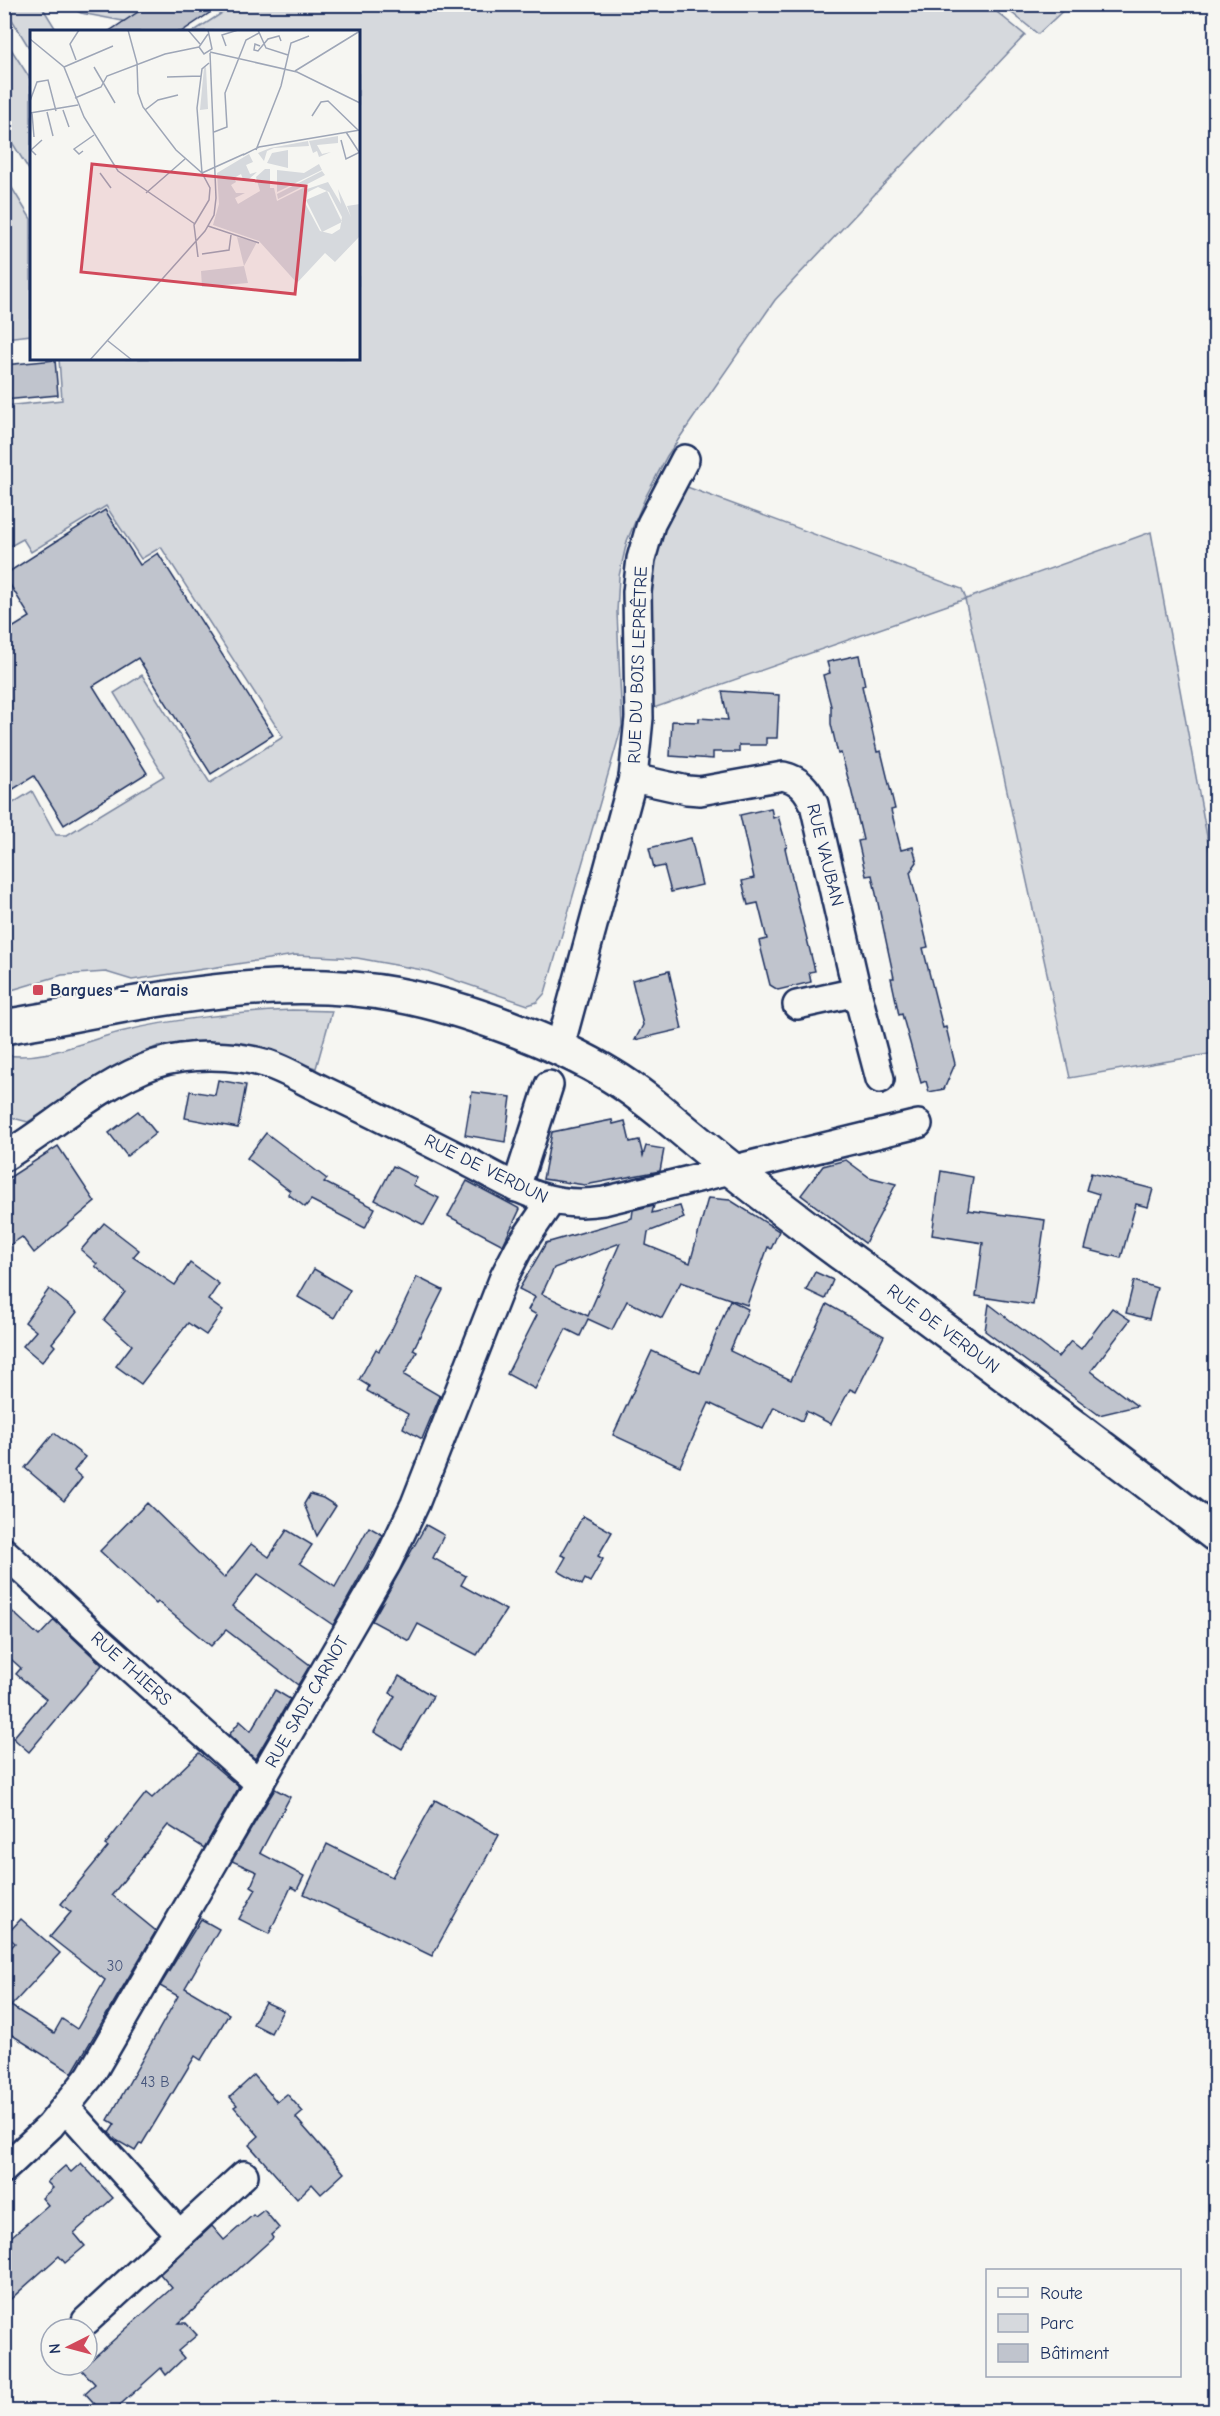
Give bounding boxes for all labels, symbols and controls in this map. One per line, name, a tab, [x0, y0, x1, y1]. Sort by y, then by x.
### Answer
inset map	[30, 30, 360, 360]
street label: RUE DU BOIS LEPRÊTRE	[623, 566, 652, 764]
street label: RUE VAUBAN	[802, 802, 848, 908]
place label: Bargues – Marais	[50, 980, 188, 1001]
marker: Bargues – Marais	[31, 983, 45, 997]
street label: RUE DE VERDUN	[421, 1130, 551, 1208]
street label: RUE DE VERDUN	[883, 1280, 1003, 1378]
street label: RUE THIERS	[86, 1627, 176, 1711]
street label: RUE SADI CARNOT	[261, 1632, 354, 1772]
house number: 30	[107, 1957, 123, 1975]
house number: 43 B	[140, 2073, 170, 2091]
legend	[986, 2269, 1181, 2377]
text: Route	[1040, 2283, 1083, 2304]
text: Parc	[1040, 2313, 1074, 2334]
north arrow	[39, 2317, 99, 2377]
text: N	[46, 2342, 65, 2355]
text: Bâtiment	[1040, 2343, 1110, 2364]

